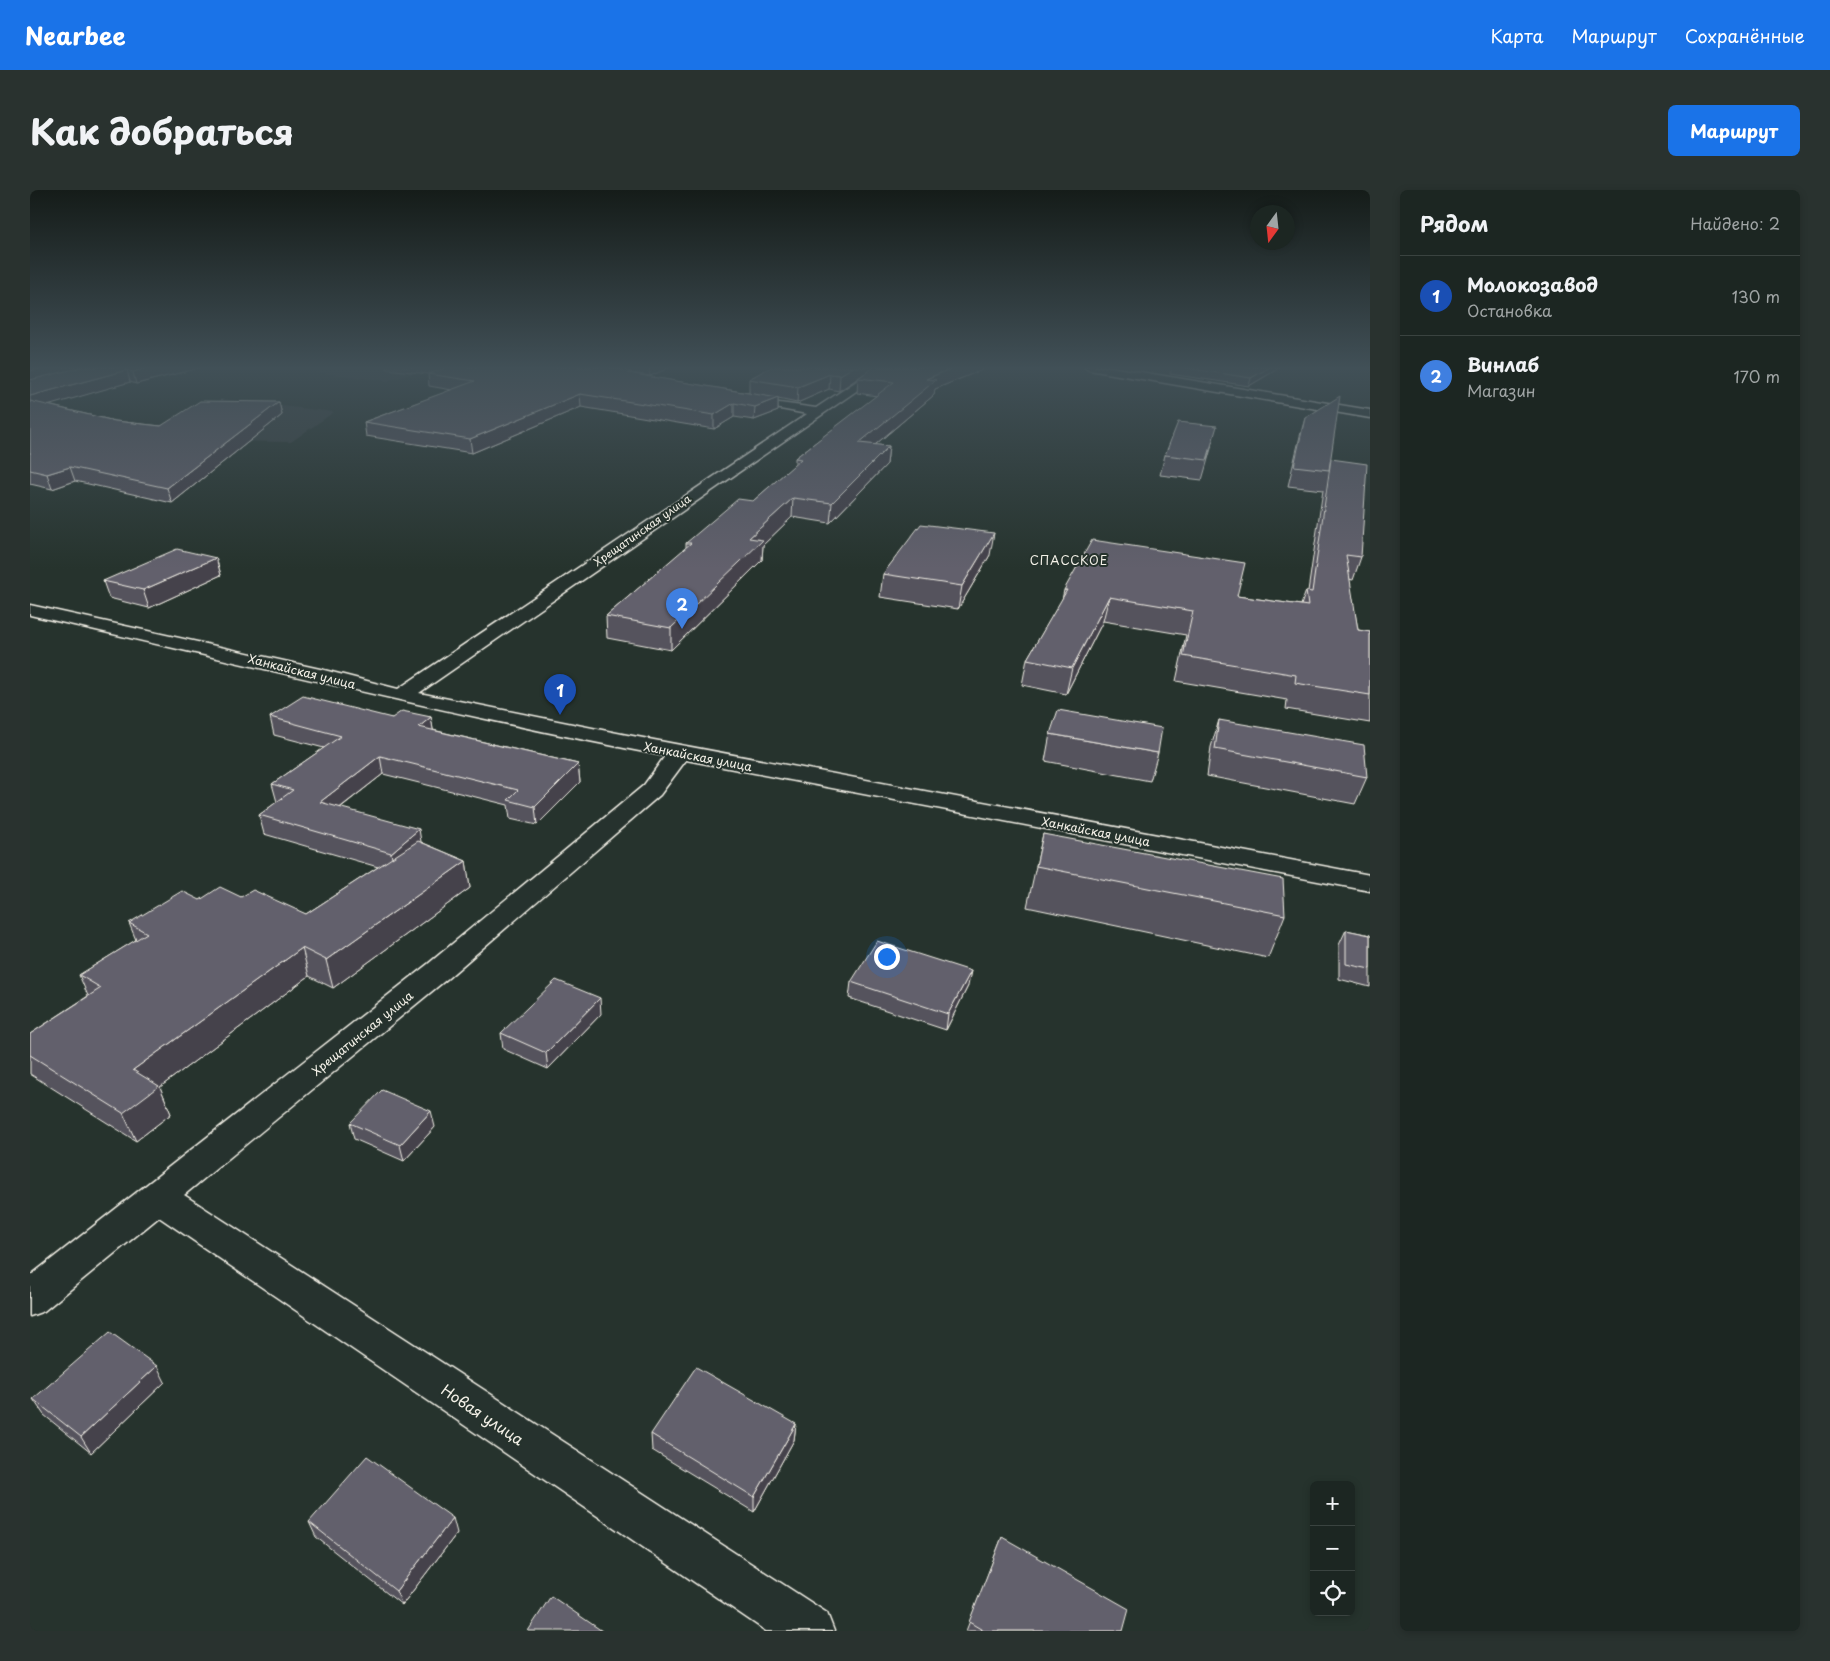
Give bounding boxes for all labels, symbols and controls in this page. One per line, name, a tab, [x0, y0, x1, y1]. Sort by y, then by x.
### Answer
text: Nearbee	[25, 17, 126, 53]
text: Карта	[1491, 22, 1543, 49]
text: Маршрут	[1571, 22, 1657, 49]
text: Сохранённые	[1685, 22, 1805, 49]
text: Как добраться	[30, 104, 294, 157]
button: Маршрут	[1668, 105, 1800, 156]
north arrow	[1250, 205, 1295, 250]
text: Рядом	[1420, 207, 1488, 239]
text: Найдено: 2	[1690, 211, 1780, 235]
text: Молокозавод	[1467, 270, 1598, 298]
text: 1	[1432, 284, 1440, 308]
text: 130 m	[1732, 284, 1780, 308]
text: Остановка	[1467, 298, 1552, 322]
text: Винлаб	[1467, 350, 1539, 378]
text: 2	[1430, 364, 1442, 388]
text: 170 m	[1734, 364, 1780, 388]
text: Магазин	[1467, 378, 1536, 402]
street label: Хрещатинская улица	[590, 490, 694, 570]
district label: СПАССКОЕ	[1030, 551, 1108, 569]
pin: 2	[666, 588, 698, 629]
street label: Ханкайская улица	[246, 649, 358, 693]
pin: 1	[544, 674, 576, 715]
street label: Ханкайская улица	[642, 737, 754, 775]
street label: Ханкайская улица	[1040, 812, 1152, 850]
your location	[874, 944, 900, 970]
street label: Хрещатинская улица	[307, 986, 417, 1080]
street label: Новая улица	[437, 1378, 529, 1451]
map controls	[1310, 1481, 1355, 1616]
button: +	[1310, 1481, 1355, 1526]
button: −	[1310, 1526, 1355, 1571]
button: locate	[1310, 1571, 1355, 1616]

